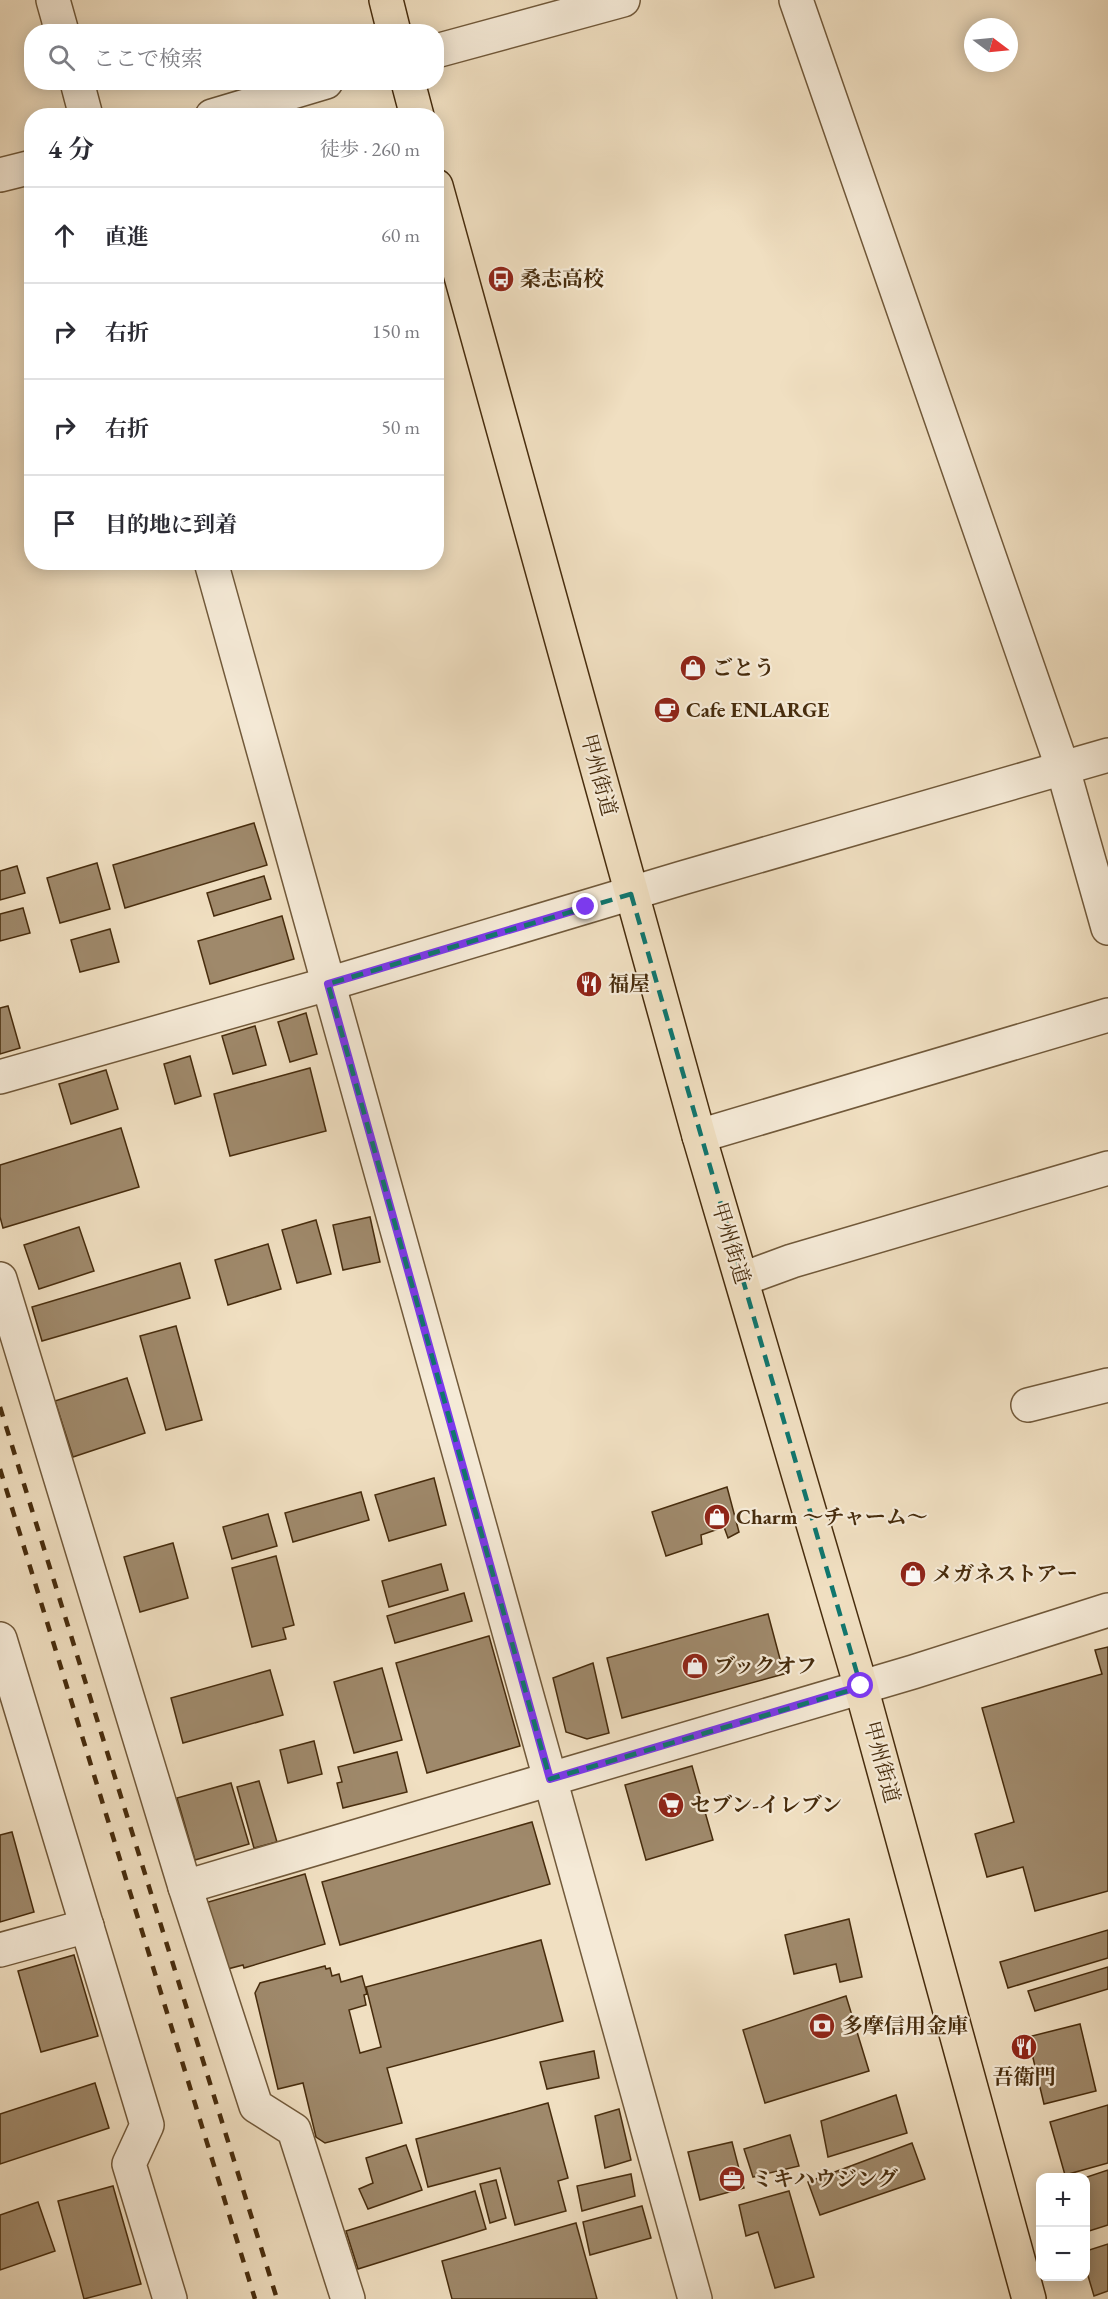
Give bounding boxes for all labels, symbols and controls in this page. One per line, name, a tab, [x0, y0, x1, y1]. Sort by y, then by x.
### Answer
north arrow	[964, 18, 1018, 72]
search box	[24, 24, 444, 90]
icon: search	[45, 41, 78, 74]
text: ここで検索	[93, 44, 203, 73]
text: 4 分	[48, 132, 94, 166]
text: 徒歩 · 260 m	[320, 136, 420, 162]
icon: ahead	[48, 219, 81, 252]
text: 直進	[105, 222, 149, 251]
text: 60 m	[381, 222, 420, 248]
bus stop icon: 桑志高校	[486, 264, 516, 294]
place label: 桑志高校	[520, 265, 604, 292]
icon: right	[48, 315, 81, 348]
text: 右折	[105, 318, 149, 347]
text: 150 m	[372, 318, 420, 344]
icon: right	[48, 411, 81, 444]
text: 右折	[105, 414, 149, 443]
text: 50 m	[381, 414, 420, 440]
icon: arrive	[48, 507, 81, 540]
text: 目的地に到着	[105, 510, 237, 539]
shop icon: ごとう	[678, 653, 708, 683]
place label: ごとう	[712, 654, 775, 681]
cafe icon: Cafe ENLARGE	[652, 695, 682, 725]
place label: Cafe ENLARGE	[686, 696, 829, 723]
street label: 甲州街道	[576, 731, 623, 819]
route end	[572, 893, 598, 919]
restaurant icon: 福屋	[574, 969, 604, 999]
place label: 福屋	[608, 970, 650, 997]
street label: 甲州街道	[706, 1199, 757, 1287]
shop icon: Charm ～チャーム～	[702, 1502, 732, 1532]
place label: Charm ～チャーム～	[736, 1503, 928, 1530]
shop icon: メガネストアー	[898, 1559, 928, 1589]
place label: メガネストアー	[932, 1560, 1078, 1587]
shop icon: ブックオフ	[680, 1651, 710, 1681]
place label: ブックオフ	[714, 1652, 817, 1679]
route start	[847, 1672, 873, 1698]
street label: 甲州街道	[859, 1718, 906, 1806]
supermarket icon: セブン-イレブン	[656, 1790, 686, 1820]
place label: セブン-イレブン	[690, 1791, 842, 1818]
bank icon: 多摩信用金庫	[807, 2011, 837, 2041]
place label: 多摩信用金庫	[842, 2012, 968, 2039]
restaurant icon: 吾衛門	[1009, 2032, 1039, 2062]
place label: 吾衛門	[993, 2063, 1056, 2090]
office icon: ミキハウジング	[717, 2164, 747, 2194]
place label: ミキハウジング	[752, 2165, 898, 2192]
map controls	[1036, 2173, 1090, 2281]
button: +	[1036, 2173, 1090, 2227]
button: −	[1036, 2227, 1090, 2281]

